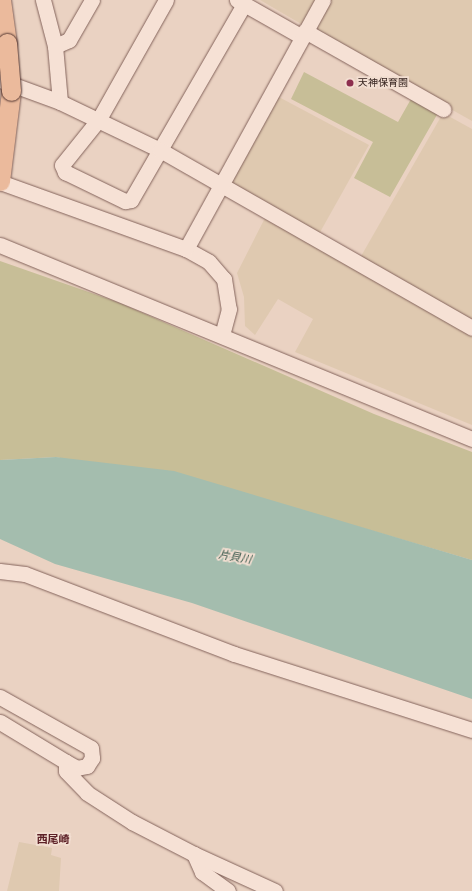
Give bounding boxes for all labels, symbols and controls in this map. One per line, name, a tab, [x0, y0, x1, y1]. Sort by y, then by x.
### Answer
place label: 天神保育園	[358, 77, 408, 89]
marker: 天神保育園	[345, 78, 355, 88]
water label: 片貝川	[218, 548, 252, 566]
district label: 西尾崎	[37, 832, 69, 846]

